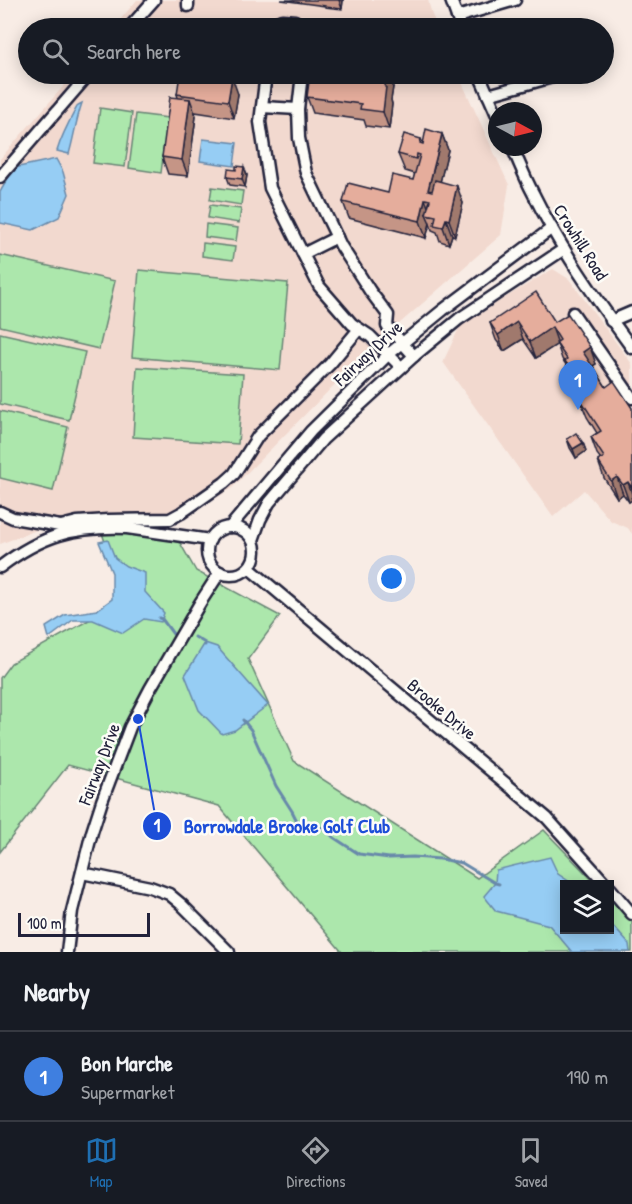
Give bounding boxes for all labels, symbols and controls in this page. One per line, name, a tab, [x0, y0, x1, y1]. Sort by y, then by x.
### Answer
search box	[18, 18, 614, 84]
icon: search	[39, 35, 72, 68]
text: Search here	[87, 36, 181, 66]
north arrow	[488, 102, 542, 156]
street label: Crowhill Road	[548, 199, 614, 285]
street label: Fairway Drive	[327, 315, 408, 392]
pin: 1	[558, 360, 598, 410]
your location	[377, 564, 406, 593]
street label: Brooke Drive	[402, 673, 482, 745]
street label: Fairway Drive	[72, 719, 126, 809]
callout: Borrowdale Brooke Golf Club	[142, 807, 402, 845]
text: Borrowdale Brooke Golf Club	[184, 812, 390, 839]
text: 1	[154, 813, 161, 838]
map controls	[560, 880, 614, 934]
button: layers	[560, 880, 614, 934]
scale bar	[18, 910, 150, 938]
text: 100 m	[27, 912, 62, 934]
text: Nearby	[24, 974, 90, 1009]
text: Bon Marche	[81, 1048, 173, 1078]
text: 1	[40, 1063, 47, 1090]
text: 190 m	[566, 1063, 608, 1090]
text: Supermarket	[81, 1078, 175, 1105]
tab: Map	[85, 1134, 118, 1192]
tab: Directions	[287, 1134, 345, 1192]
tab: Saved	[514, 1134, 547, 1192]

